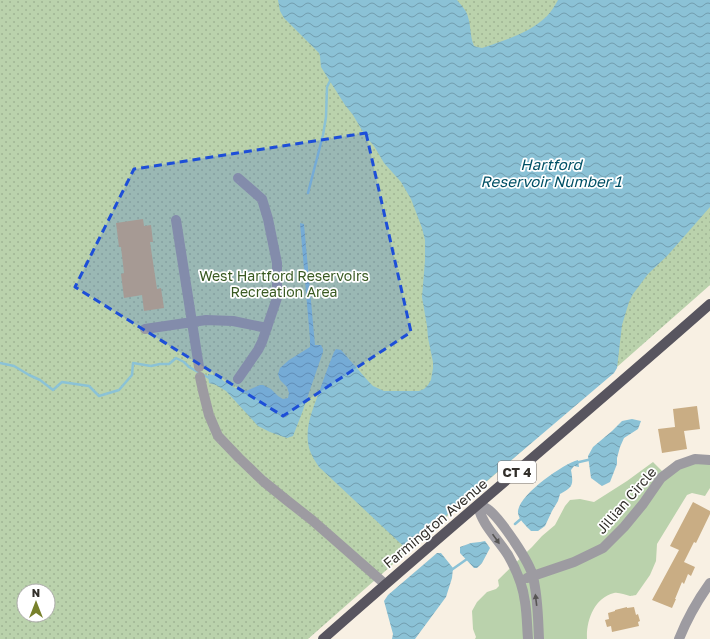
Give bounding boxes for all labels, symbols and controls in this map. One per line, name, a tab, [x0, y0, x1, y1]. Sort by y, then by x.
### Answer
water label: Hartford Reservoir Number 1	[481, 155, 622, 190]
park label: West Hartford Reservoirs Recreation Area	[199, 267, 369, 300]
road number: CT 4	[498, 461, 536, 483]
street label: Jillian Circle	[592, 463, 660, 537]
street label: Farmington Avenue	[380, 475, 490, 571]
one-way arrow	[492, 533, 500, 544]
north arrow	[16, 583, 56, 623]
text: N	[32, 586, 40, 599]
one-way arrow	[533, 594, 539, 606]

